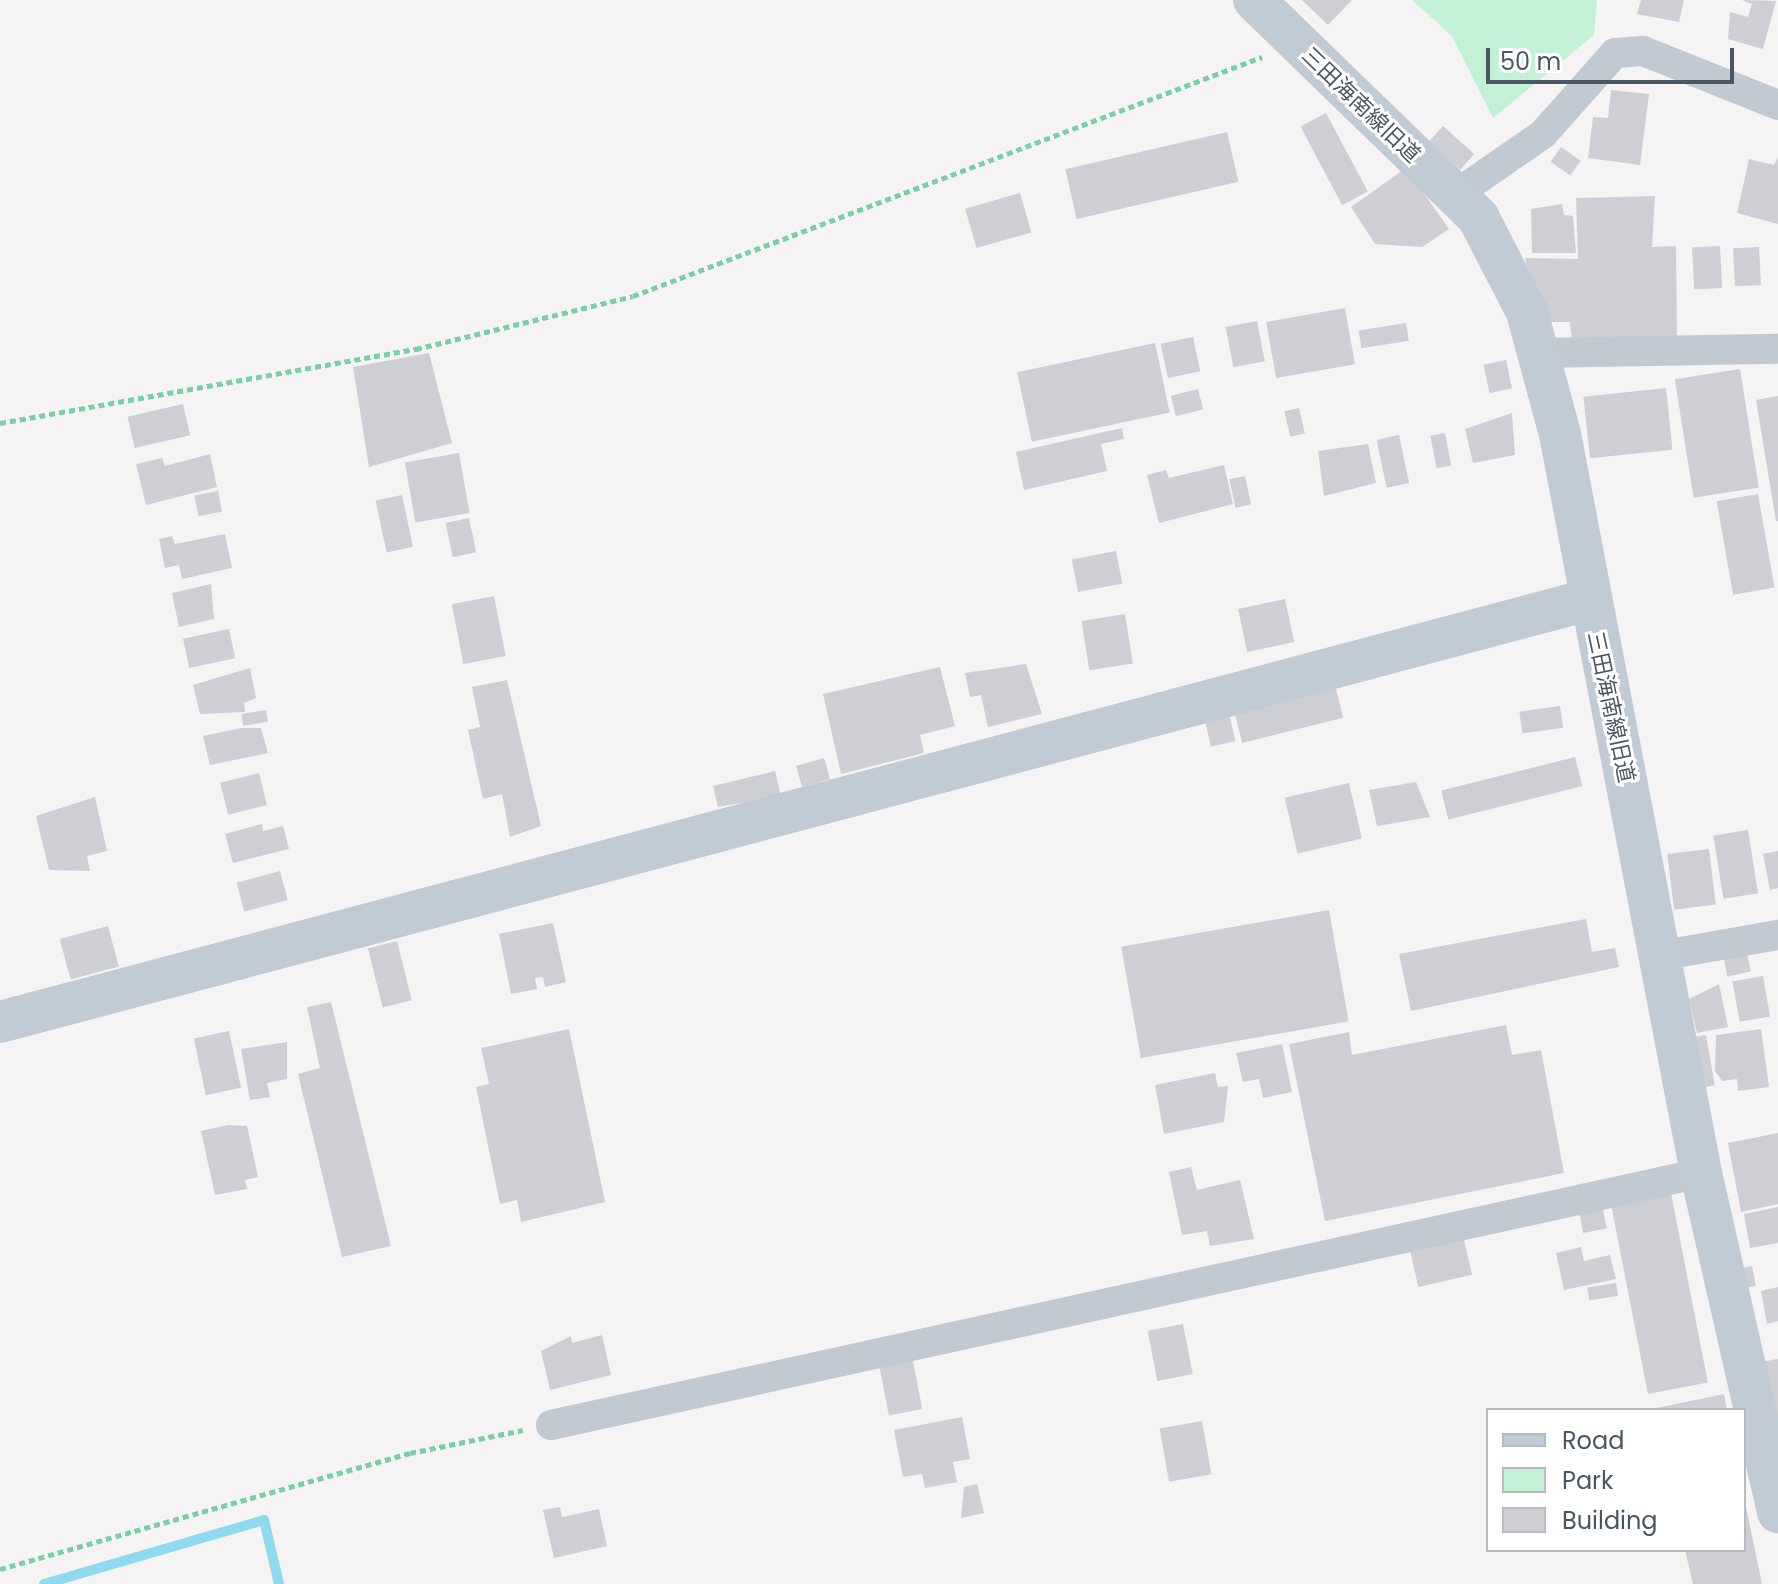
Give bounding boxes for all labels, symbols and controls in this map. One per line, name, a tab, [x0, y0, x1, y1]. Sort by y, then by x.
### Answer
scale bar	[1490, 32, 1738, 82]
street label: 三田海南線旧道	[1296, 42, 1426, 168]
text: 50 m	[1500, 45, 1561, 78]
street label: 三田海南線旧道	[1582, 629, 1640, 785]
legend	[1486, 1408, 1746, 1552]
text: Road	[1562, 1424, 1624, 1457]
text: Park	[1562, 1464, 1613, 1497]
text: Building	[1562, 1504, 1658, 1537]

